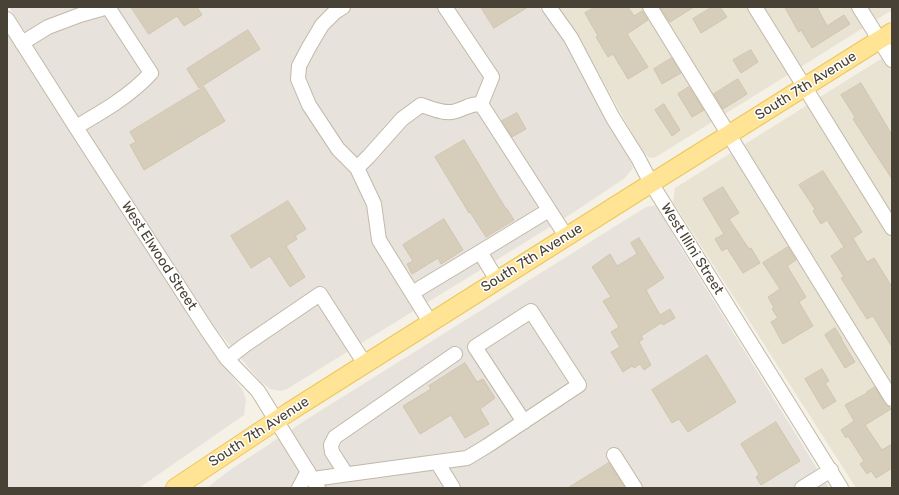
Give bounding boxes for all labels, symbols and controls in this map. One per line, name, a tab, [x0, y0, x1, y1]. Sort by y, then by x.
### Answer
street label: South 7th Avenue	[752, 48, 860, 124]
street label: West Elwood Street	[118, 199, 200, 313]
street label: West Illini Street	[657, 200, 727, 298]
street label: South 7th Avenue	[478, 220, 586, 296]
street label: South 7th Avenue	[206, 393, 312, 471]

